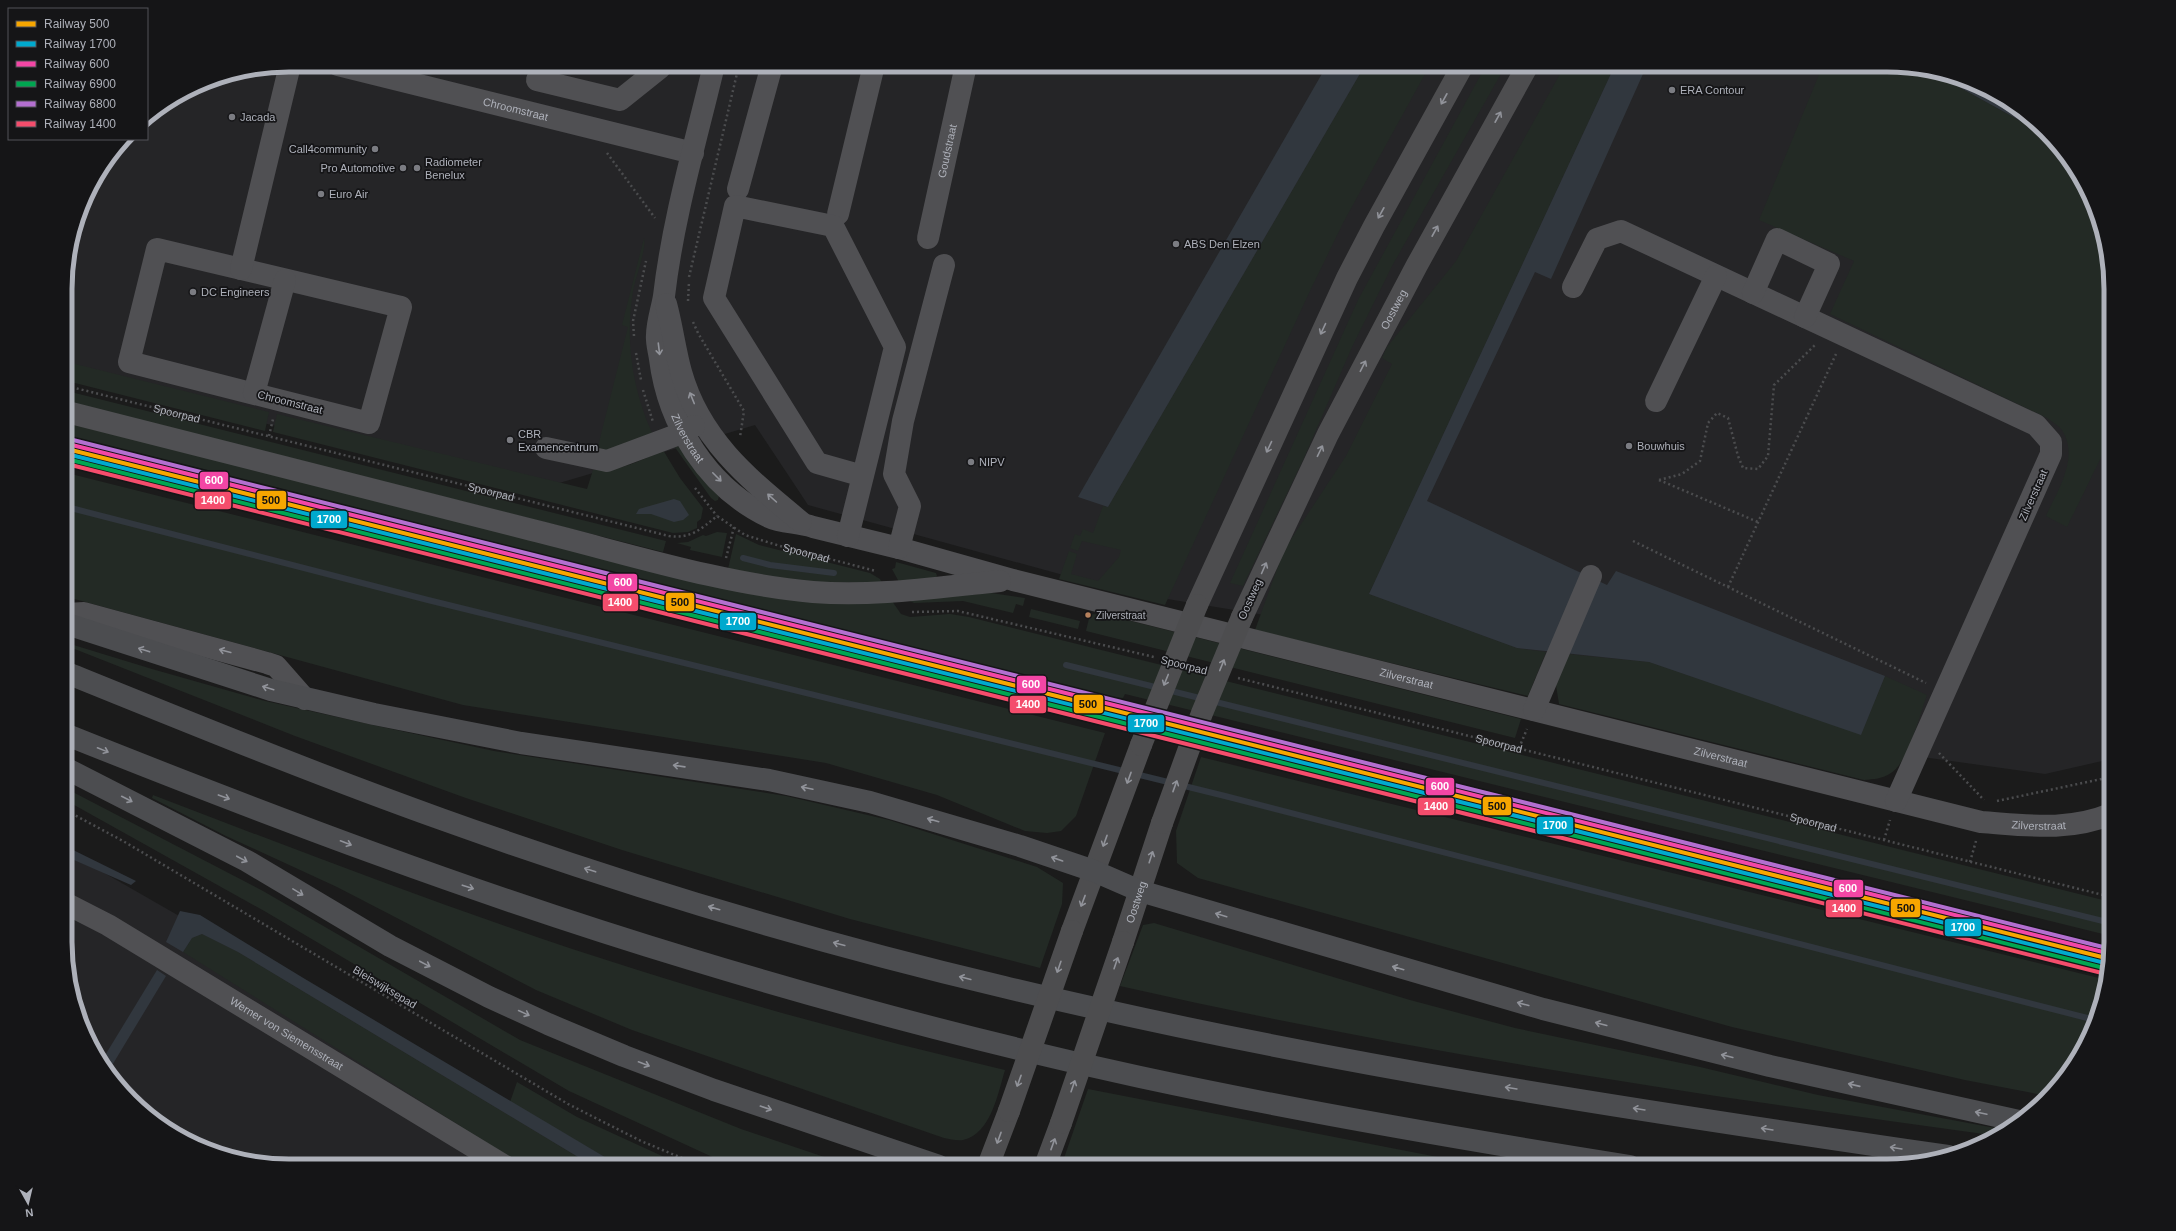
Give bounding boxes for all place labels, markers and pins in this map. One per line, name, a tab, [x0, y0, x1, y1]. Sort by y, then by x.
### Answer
place label: ERA Contour	[1680, 84, 1745, 96]
marker: ERA Contour	[1667, 85, 1677, 95]
place label: Jacada	[240, 111, 276, 123]
marker: Jacada	[227, 112, 237, 122]
place label: Call4community	[289, 143, 367, 155]
marker: Call4community	[370, 144, 380, 154]
place label: Radiometer Benelux	[425, 156, 482, 181]
place label: Pro Automotive	[320, 162, 395, 174]
marker: Pro Automotive	[398, 163, 408, 173]
marker: Radiometer Benelux	[412, 163, 422, 173]
place label: Euro Air	[329, 188, 368, 200]
marker: Euro Air	[316, 189, 326, 199]
place label: ABS Den Elzen	[1184, 238, 1260, 250]
marker: ABS Den Elzen	[1171, 239, 1181, 249]
place label: DC Engineers	[201, 286, 270, 298]
marker: DC Engineers	[188, 287, 198, 297]
place label: CBR Examencentrum	[518, 428, 598, 453]
marker: CBR Examencentrum	[505, 435, 515, 445]
place label: Bouwhuis	[1637, 440, 1685, 452]
marker: Bouwhuis	[1624, 441, 1634, 451]
place label: NIPV	[979, 456, 1005, 468]
marker: NIPV	[966, 457, 976, 467]
marker: Zilverstraat	[1083, 610, 1093, 620]
place label: Zilverstraat	[1096, 610, 1146, 621]

